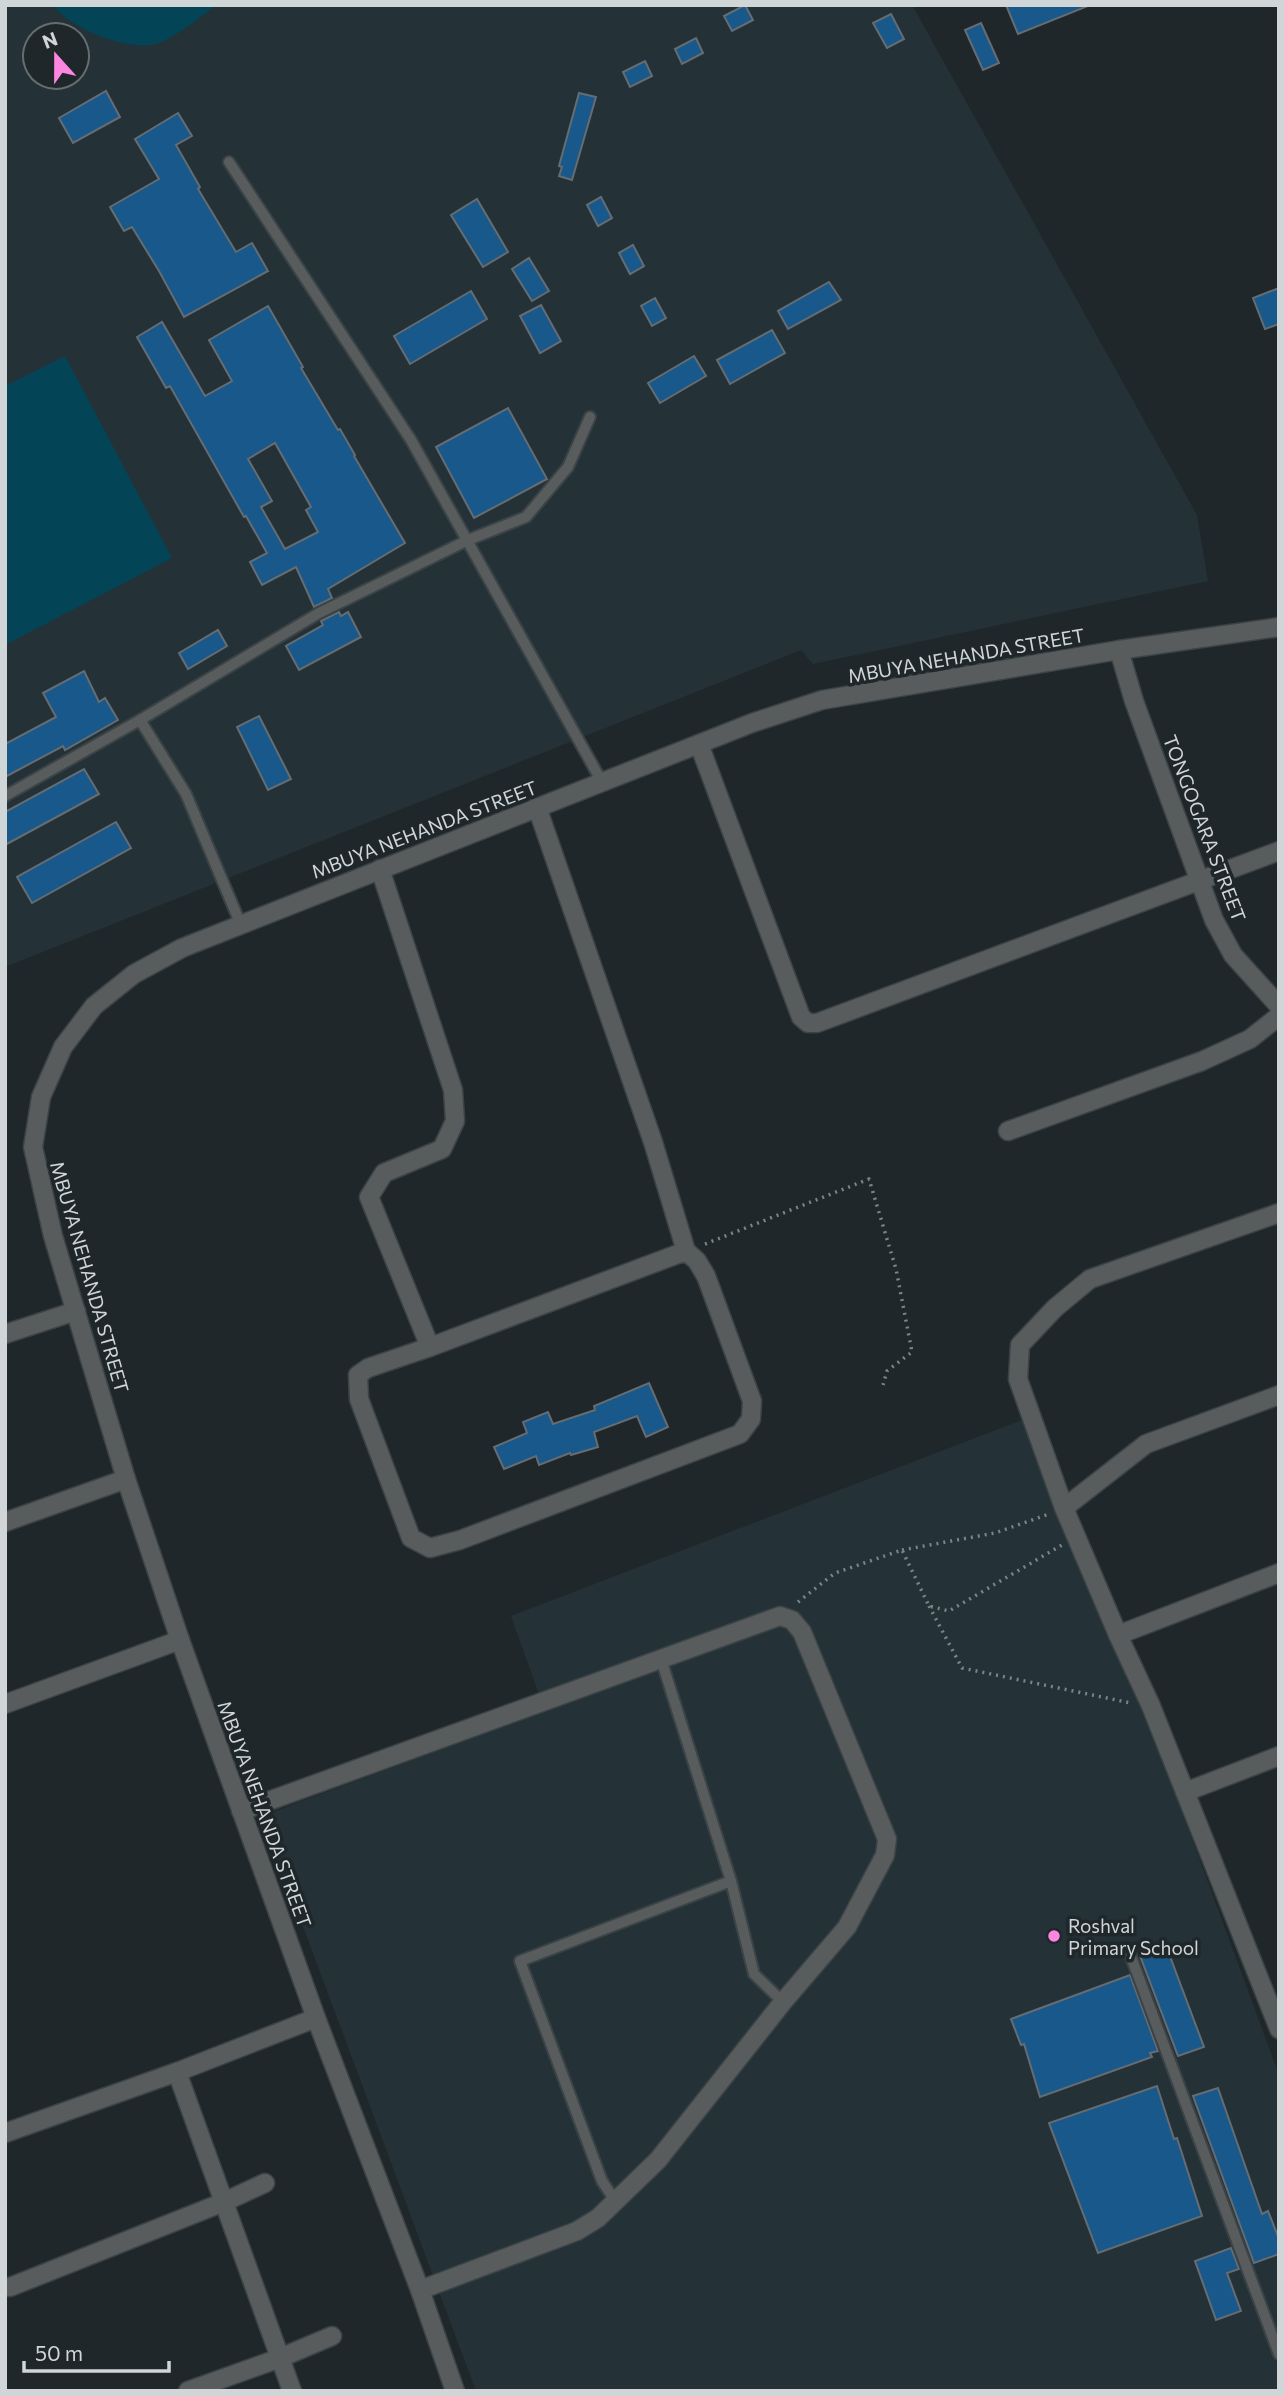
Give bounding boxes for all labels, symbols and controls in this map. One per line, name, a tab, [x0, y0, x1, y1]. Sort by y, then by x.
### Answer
north arrow	[21, 21, 91, 91]
text: N	[39, 26, 61, 53]
street label: MBUYA NEHANDA STREET	[846, 623, 1086, 687]
street label: TONGOGARA STREET	[1159, 731, 1251, 925]
street label: MBUYA NEHANDA STREET	[308, 775, 540, 883]
street label: MBUYA NEHANDA STREET	[46, 1159, 134, 1395]
street label: MBUYA NEHANDA STREET	[213, 1697, 317, 1931]
place label: Roshval Primary School	[1068, 1914, 1199, 1959]
marker: Roshval Primary School	[1046, 1928, 1062, 1944]
scale bar	[24, 2330, 170, 2374]
text: 50 m	[35, 2340, 83, 2365]

